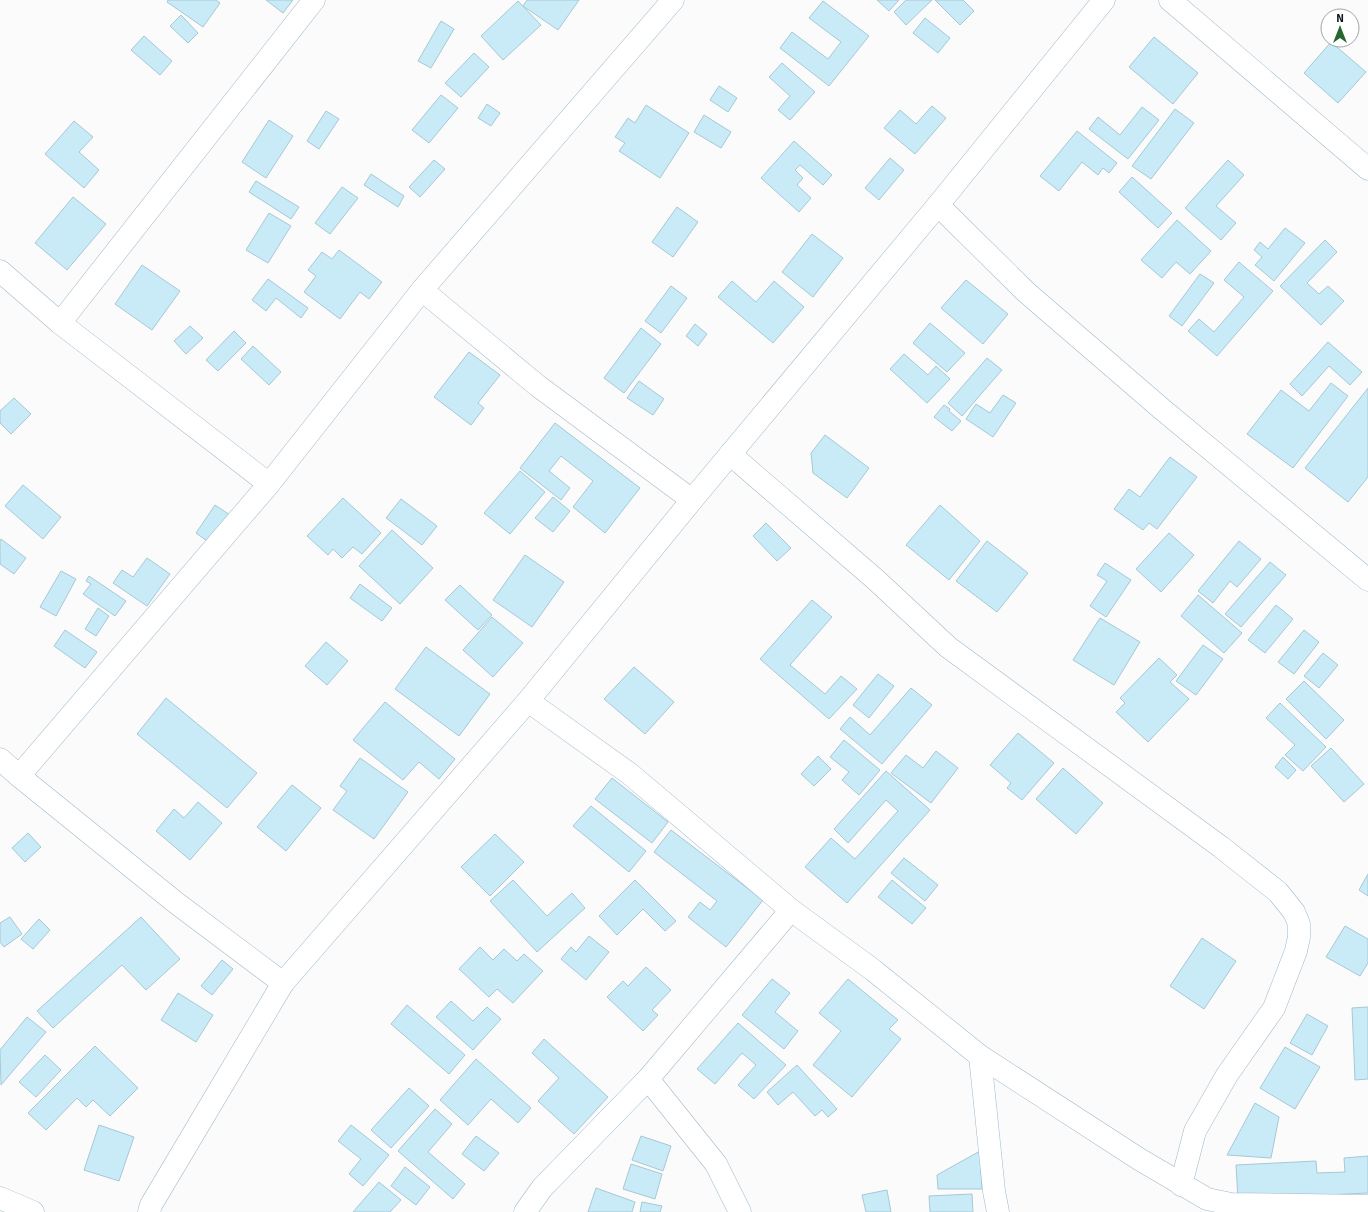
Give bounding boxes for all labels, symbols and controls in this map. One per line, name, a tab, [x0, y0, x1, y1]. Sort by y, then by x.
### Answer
north arrow	[1320, 8, 1360, 48]
text: N	[1336, 12, 1344, 25]

